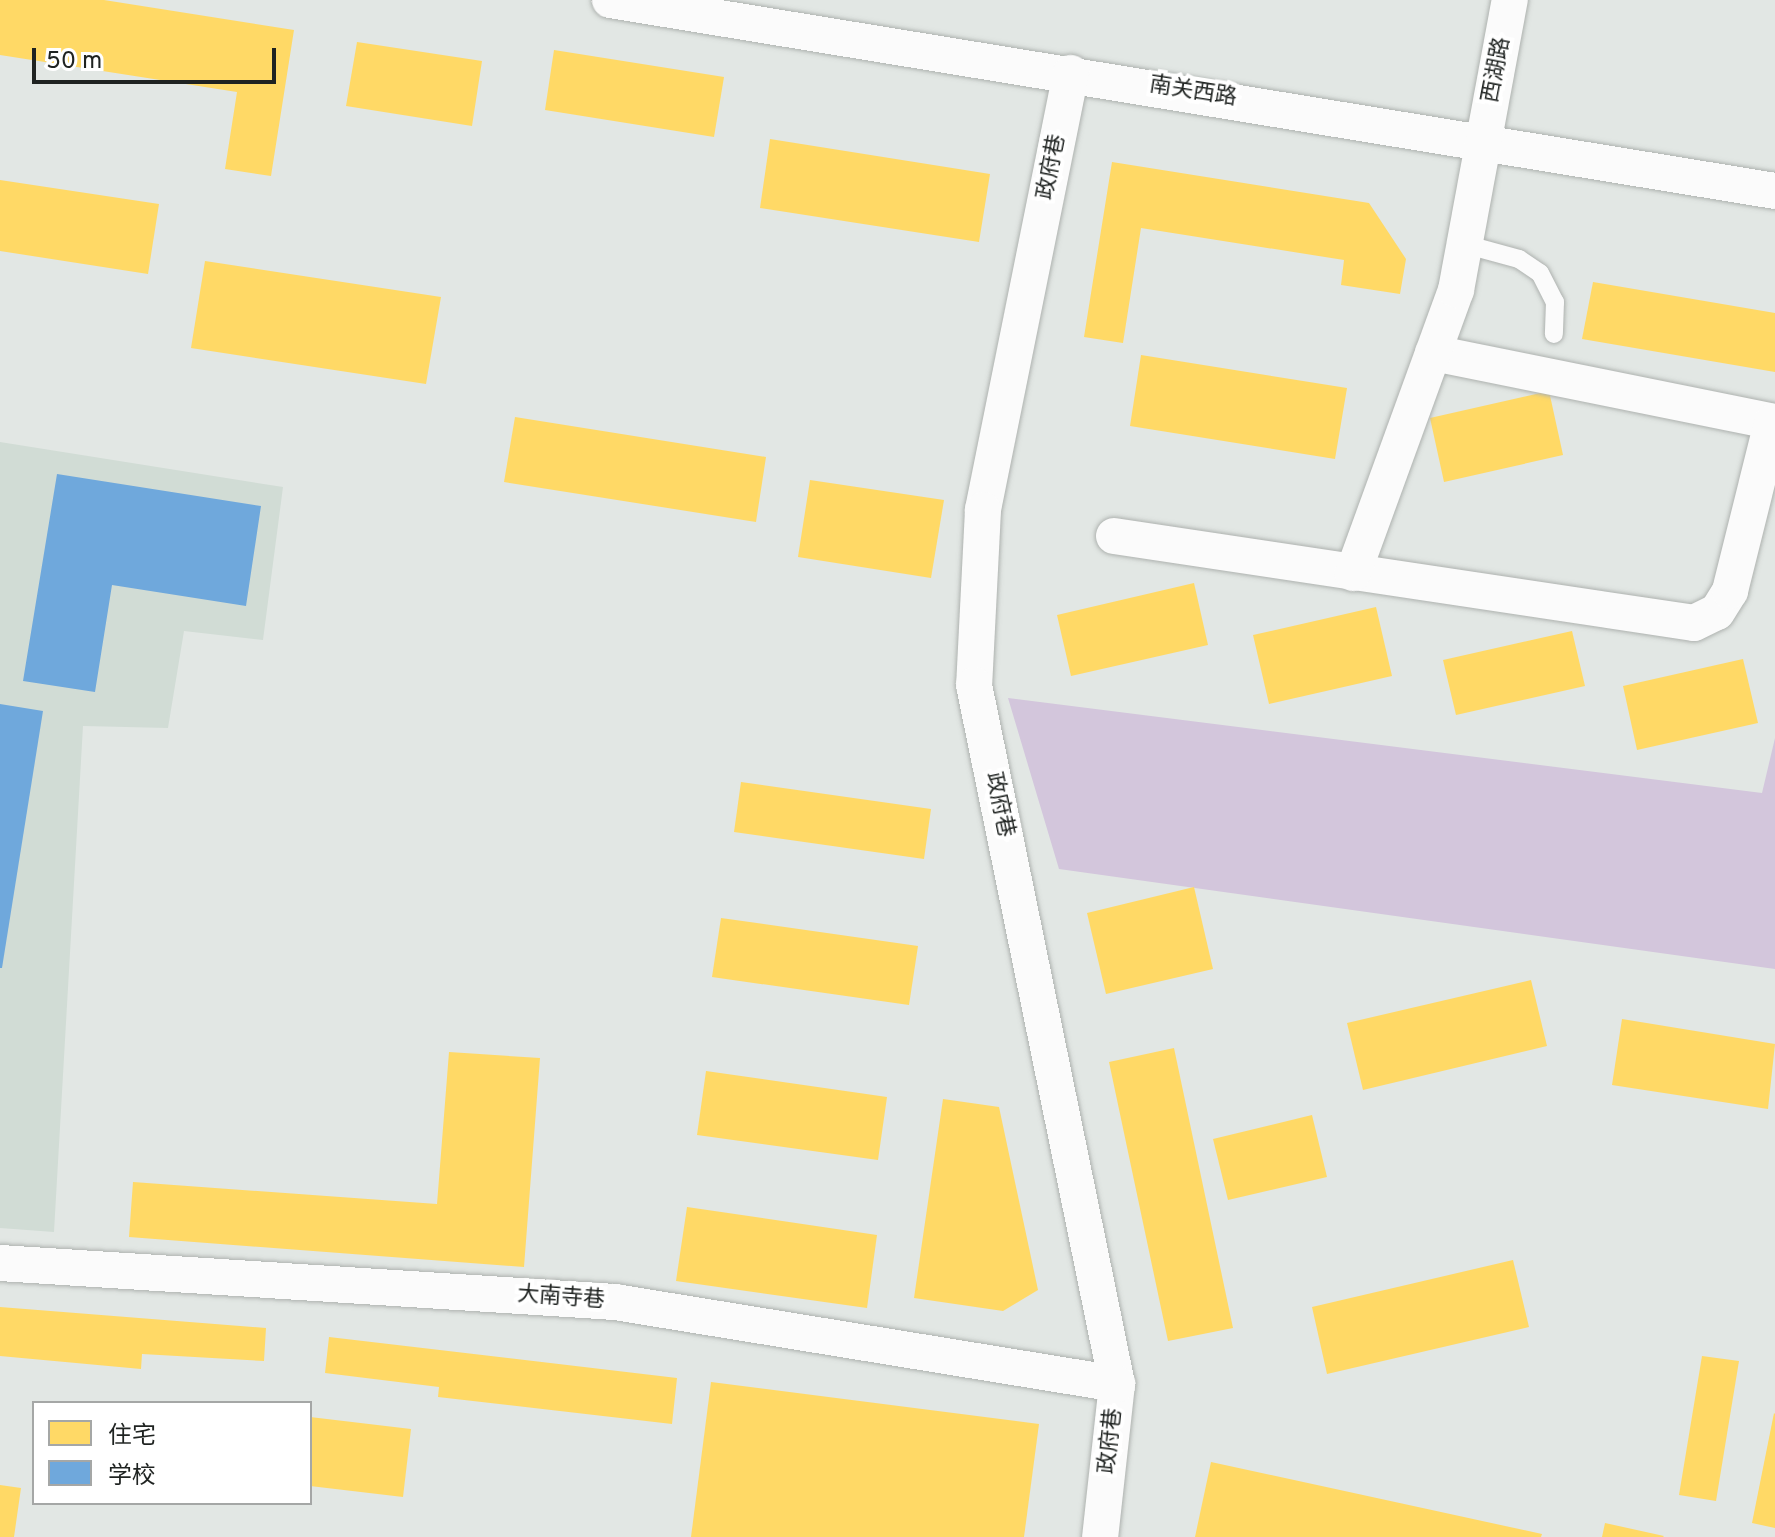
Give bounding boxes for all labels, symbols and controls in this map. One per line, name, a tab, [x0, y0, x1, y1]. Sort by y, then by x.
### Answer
scale bar	[36, 32, 280, 82]
street label: 西湖路	[1478, 35, 1516, 105]
text: 50 m	[46, 47, 102, 77]
street label: 南关西路	[1147, 72, 1239, 112]
street label: 政府巷	[1033, 132, 1071, 202]
street label: 政府巷	[979, 770, 1019, 840]
street label: 大南寺巷	[516, 1282, 606, 1314]
legend	[32, 1401, 312, 1505]
street label: 政府巷	[1094, 1407, 1128, 1475]
text: 住宅	[108, 1422, 156, 1452]
text: 学校	[108, 1462, 156, 1492]

